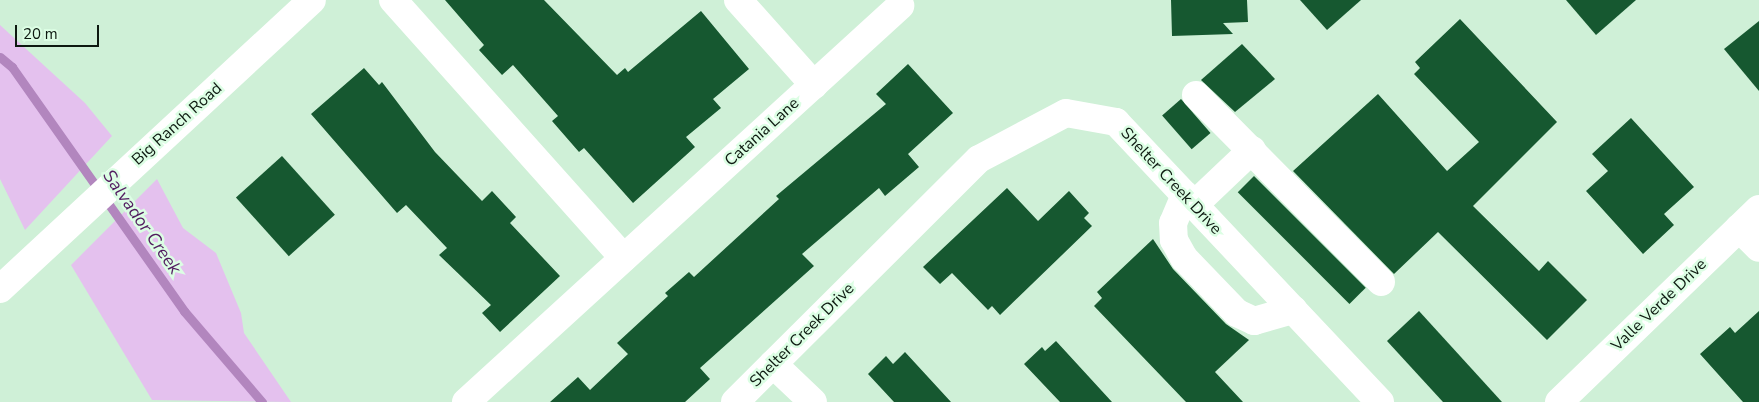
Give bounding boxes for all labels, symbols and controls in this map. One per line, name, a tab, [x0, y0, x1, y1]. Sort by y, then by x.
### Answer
scale bar	[18, 15, 101, 47]
text: 20 m	[23, 24, 58, 44]
street label: Big Ranch Road	[128, 79, 226, 169]
street label: Catania Lane	[721, 94, 803, 170]
street label: Shelter Creek Drive	[1116, 123, 1226, 239]
water label: Salvador Creek	[98, 166, 186, 278]
street label: Valle Verde Drive	[1607, 255, 1711, 355]
street label: Shelter Creek Drive	[746, 279, 858, 391]

